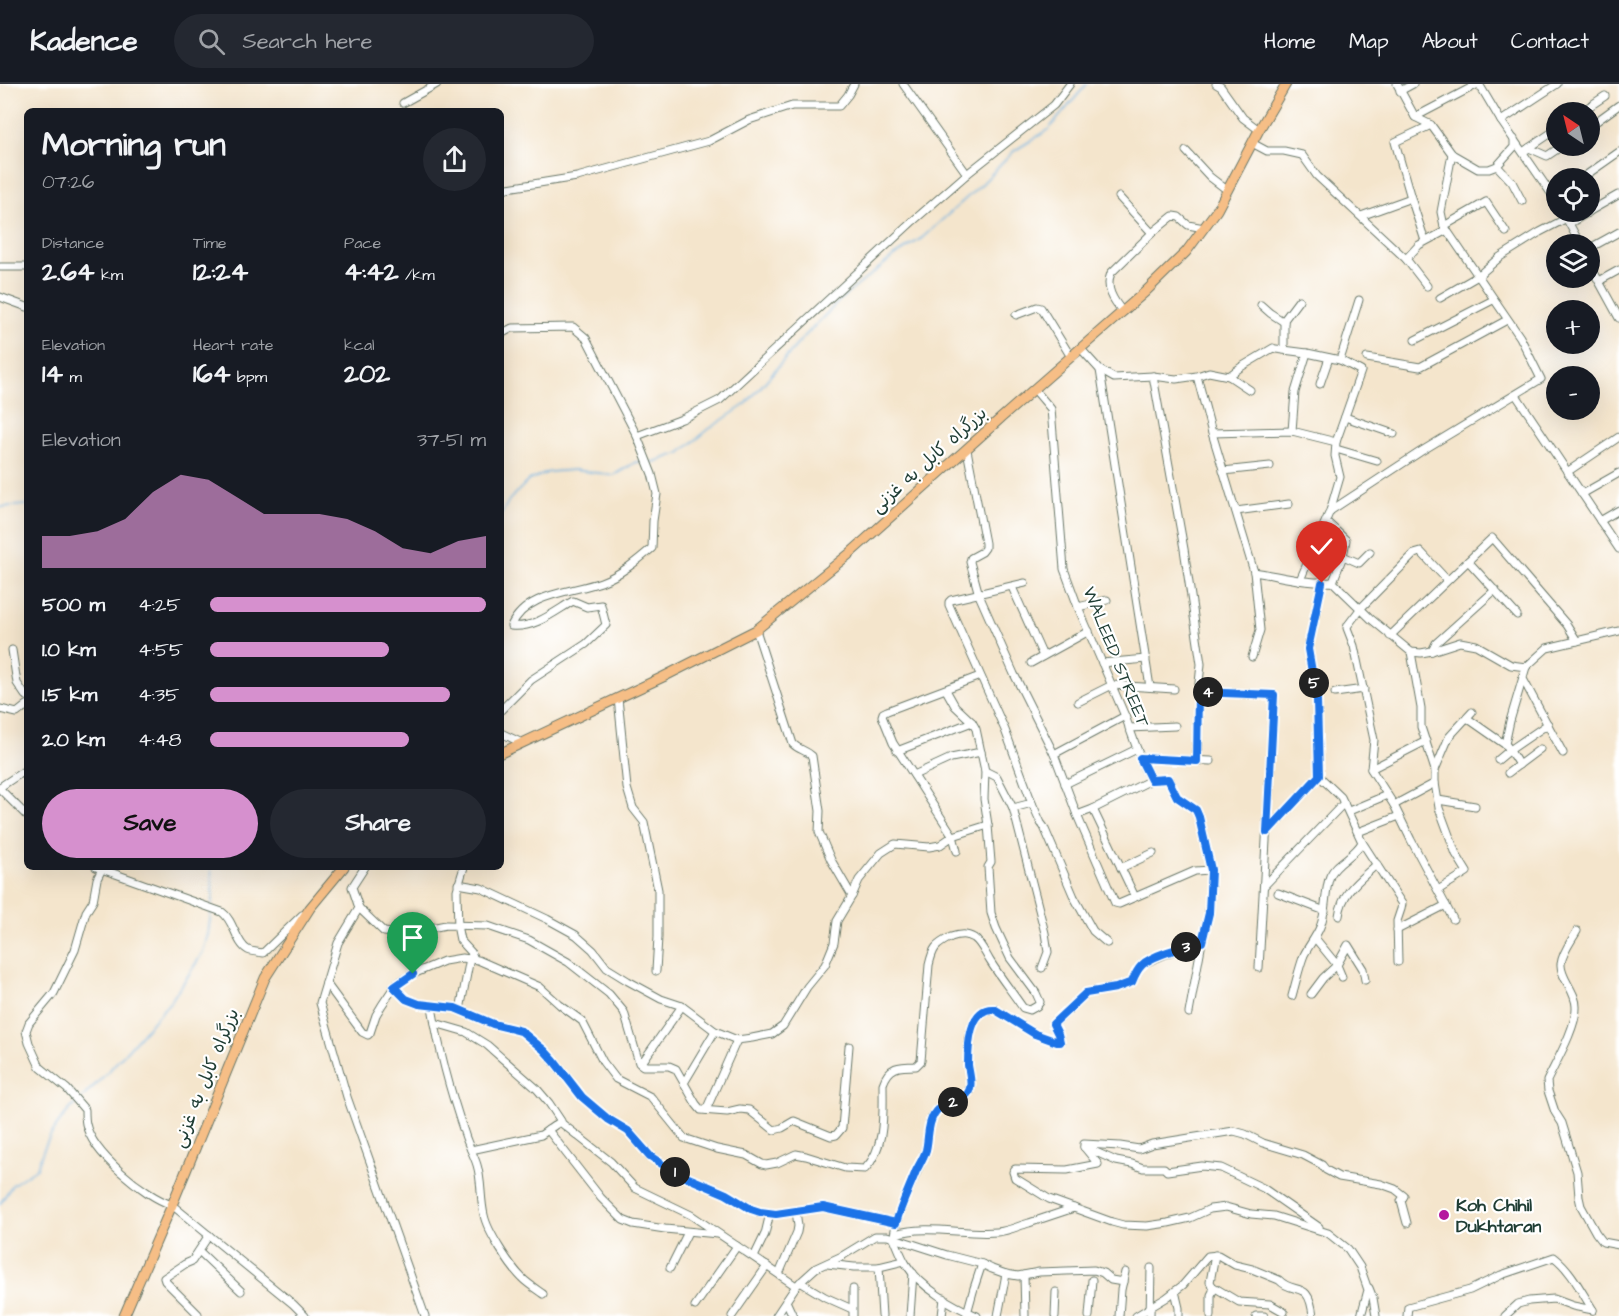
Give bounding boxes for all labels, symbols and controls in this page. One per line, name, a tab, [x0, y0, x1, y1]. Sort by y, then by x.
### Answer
search box	[174, 14, 594, 68]
text: Kadence	[30, 22, 138, 61]
icon: search	[195, 25, 228, 58]
text: Search here	[243, 26, 372, 57]
text: Home	[1264, 27, 1316, 56]
text: Map	[1349, 27, 1389, 56]
text: About	[1422, 27, 1478, 56]
text: Contact	[1511, 27, 1589, 56]
north arrow	[1546, 102, 1600, 156]
map controls	[1546, 102, 1600, 420]
text: Morning run	[42, 122, 226, 168]
button: share	[423, 128, 486, 191]
text: 07:26	[42, 168, 94, 196]
button: locate	[1546, 168, 1600, 222]
text: Distance	[42, 232, 104, 254]
text: Time	[193, 232, 227, 254]
text: Pace	[344, 232, 381, 254]
button: layers	[1546, 234, 1600, 288]
text: 2.64	[42, 254, 95, 290]
text: 12:24	[193, 254, 248, 290]
text: 4:42	[344, 254, 399, 290]
text: km	[95, 264, 123, 286]
text: /km	[399, 264, 435, 286]
button: +	[1546, 300, 1600, 354]
text: Elevation	[42, 334, 105, 356]
text: Heart rate	[193, 334, 273, 356]
text: kcal	[344, 334, 375, 356]
text: 14	[42, 356, 63, 392]
text: 164	[193, 356, 230, 392]
text: 202	[344, 356, 390, 392]
text: m	[63, 366, 82, 388]
text: bpm	[230, 366, 267, 388]
button: −	[1546, 366, 1600, 420]
street label: بزرگراه کابل به غزنی	[866, 401, 992, 519]
text: Elevation	[42, 426, 121, 454]
text: 37–51 m	[417, 426, 486, 454]
pin	[1296, 521, 1347, 583]
icon: check	[1305, 530, 1338, 563]
street label: WALEED STREET	[1076, 583, 1156, 732]
text: 500 m	[42, 591, 105, 619]
text: 4:25	[138, 591, 181, 619]
text: 1.0 km	[42, 636, 96, 664]
text: 4:55	[138, 636, 183, 664]
pin: 5	[1299, 668, 1329, 698]
text: 5	[1308, 672, 1320, 694]
pin: 4	[1193, 677, 1223, 707]
text: 1.5 km	[42, 681, 97, 709]
text: 4:35	[138, 681, 179, 709]
text: 4	[1203, 681, 1213, 703]
text: 2.0 km	[42, 726, 105, 754]
text: 4:48	[138, 726, 182, 754]
button: Save	[42, 789, 258, 858]
button: Share	[270, 789, 486, 858]
pin	[387, 912, 438, 974]
icon: arrive	[396, 921, 429, 954]
pin: 3	[1171, 932, 1201, 962]
text: 3	[1182, 936, 1190, 958]
street label: بزرگراه کابل به غزنی	[167, 1005, 245, 1151]
pin: 2	[938, 1087, 968, 1117]
text: 2	[948, 1091, 958, 1113]
pin: 1	[660, 1157, 690, 1187]
text: 1	[674, 1161, 676, 1183]
place label: Koh Chihil Dukhtaran	[1456, 1193, 1541, 1239]
marker: Koh Chihil Dukhtaran	[1437, 1208, 1451, 1222]

